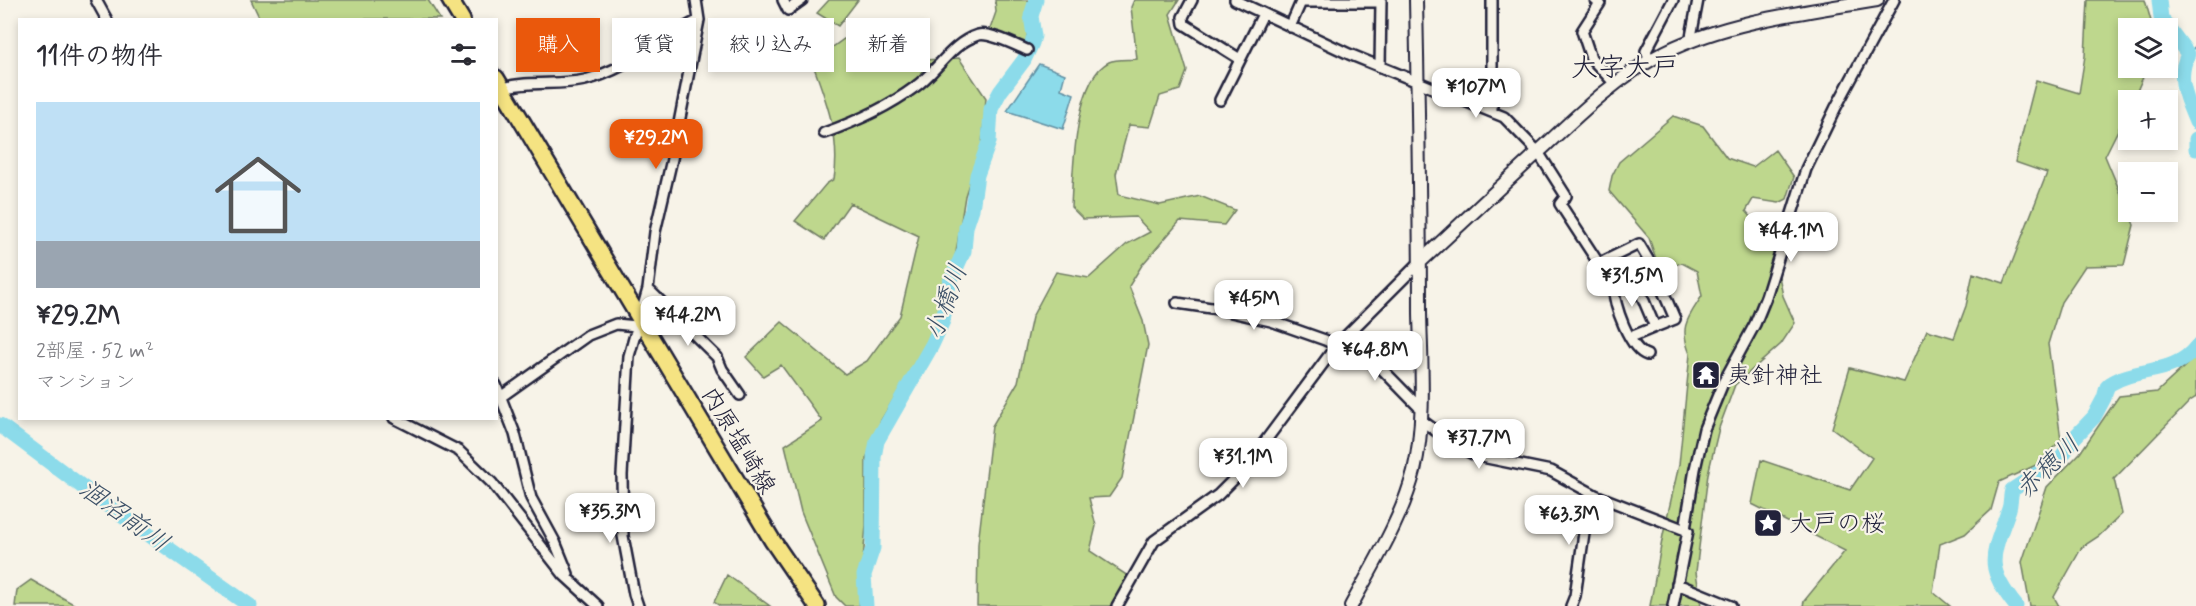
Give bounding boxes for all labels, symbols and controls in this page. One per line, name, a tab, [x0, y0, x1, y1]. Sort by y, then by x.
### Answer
chip: 購入	[516, 18, 600, 72]
chip: 賃貸	[612, 18, 696, 72]
chip: 絞り込み	[708, 18, 834, 72]
chip: 新着	[846, 18, 930, 72]
map controls	[2118, 18, 2178, 222]
button: layers	[2118, 18, 2178, 78]
icon: filters	[447, 38, 480, 71]
text: 11件の物件	[36, 40, 163, 74]
district label: 大字大戸	[1571, 51, 1679, 86]
pin: ¥107M	[1434, 68, 1518, 119]
text: ¥107M	[1446, 74, 1506, 101]
button: +	[2118, 90, 2178, 150]
pin: ¥29.2M	[607, 119, 705, 170]
text: ¥29.2M	[624, 125, 688, 152]
icon: home	[204, 141, 312, 249]
button: −	[2118, 162, 2178, 222]
pin: ¥44.1M	[1742, 212, 1840, 263]
text: ¥44.1M	[1758, 218, 1824, 245]
pin: ¥31.5M	[1583, 257, 1681, 308]
water label: 小橋川	[918, 260, 976, 345]
text: ¥31.5M	[1601, 263, 1663, 290]
pin: ¥45M	[1218, 280, 1290, 331]
text: ¥45M	[1228, 286, 1280, 313]
pin: ¥44.2M	[639, 296, 737, 347]
text: ¥29.2M	[36, 300, 120, 334]
text: ¥44.2M	[655, 302, 721, 329]
pin: ¥64.8M	[1326, 331, 1424, 382]
text: ¥64.8M	[1342, 337, 1408, 364]
text: 2部屋 · 52 m²	[36, 338, 154, 365]
temple icon: 夷針神社	[1690, 359, 1722, 391]
place label: 夷針神社	[1727, 361, 1823, 392]
text: マンション	[36, 369, 135, 396]
street label: 内原塩崎線	[694, 381, 782, 500]
pin: ¥37.7M	[1430, 419, 1528, 470]
text: ¥37.7M	[1447, 425, 1511, 452]
water label: 赤穂川	[2009, 428, 2088, 507]
pin: ¥31.1M	[1194, 438, 1292, 489]
text: ¥31.1M	[1213, 444, 1273, 471]
water label: 涸沼前川	[72, 472, 176, 561]
pin: ¥35.3M	[561, 493, 659, 544]
pin: ¥63.3M	[1520, 495, 1618, 546]
text: ¥35.3M	[579, 499, 641, 526]
text: ¥63.3M	[1539, 501, 1599, 528]
place icon: 大戸の桜	[1752, 507, 1784, 539]
place label: 大戸の桜	[1789, 509, 1885, 540]

